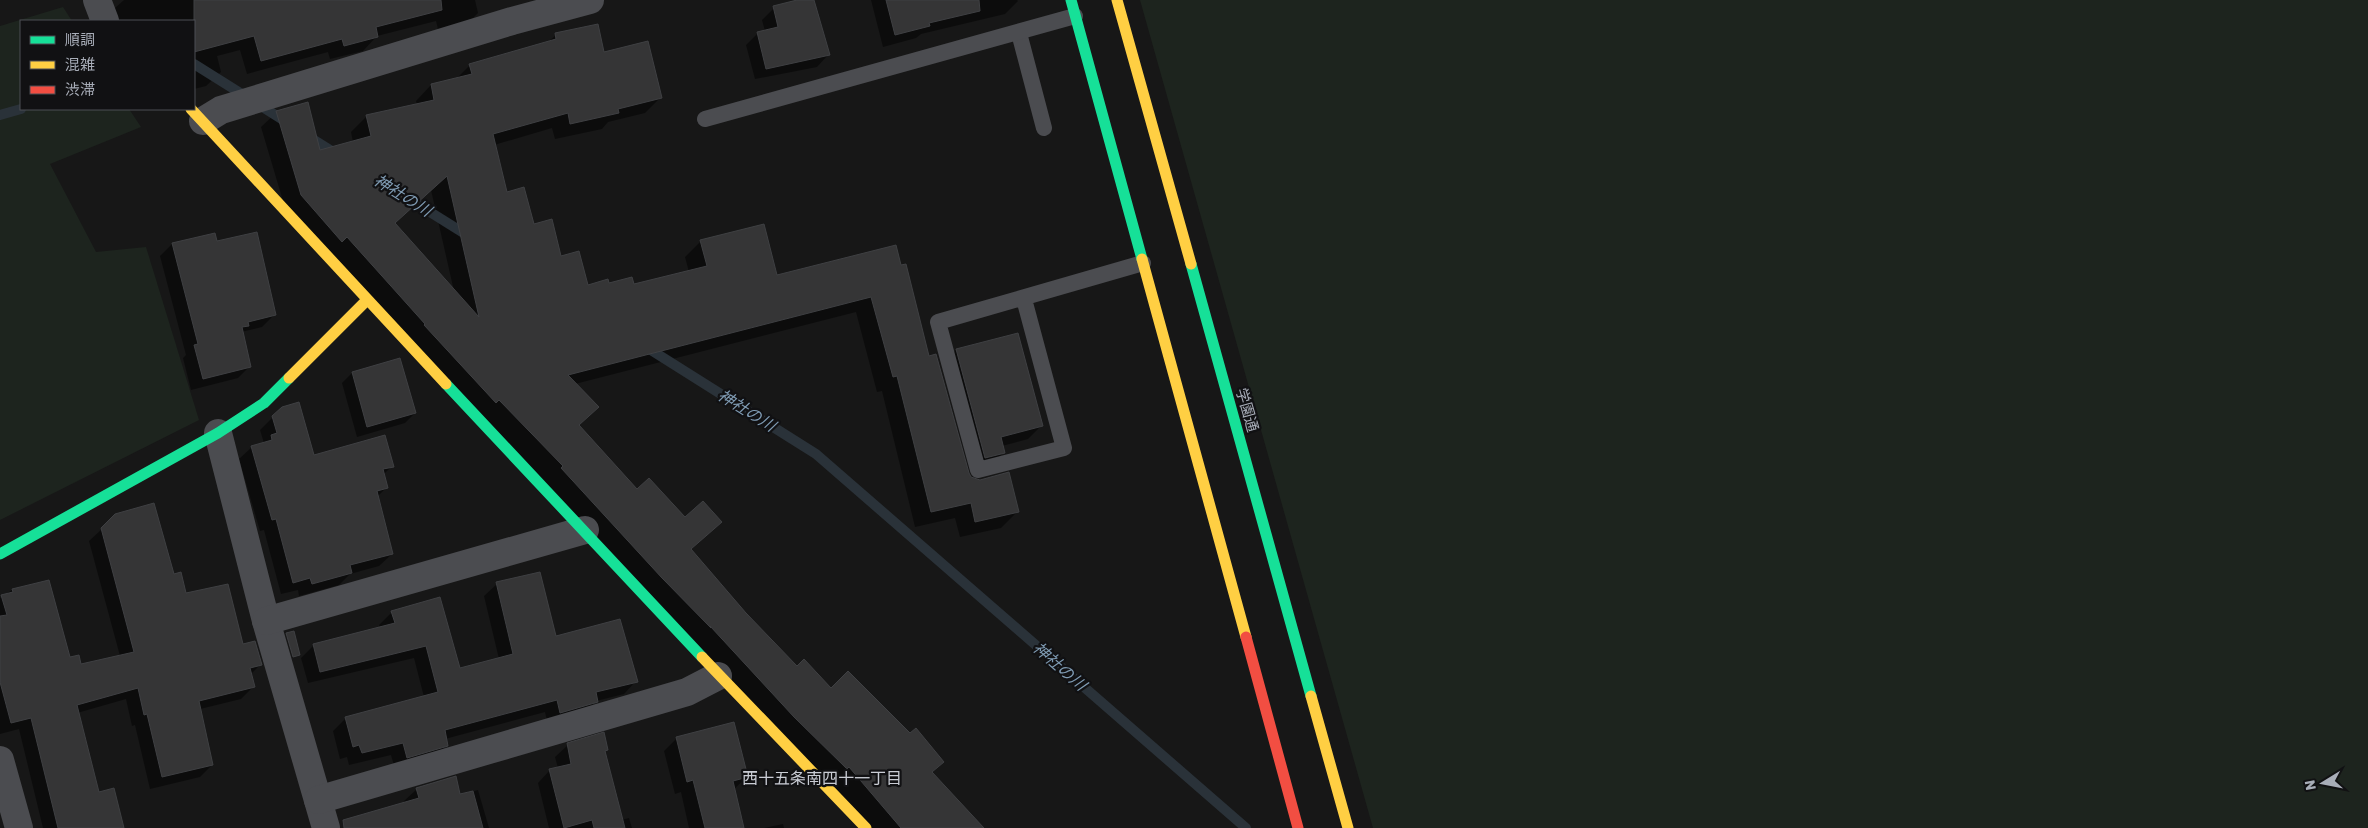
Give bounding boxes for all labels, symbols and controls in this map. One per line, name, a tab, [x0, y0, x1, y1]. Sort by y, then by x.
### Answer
legend	[20, 20, 195, 110]
text: 順調	[65, 31, 95, 49]
text: 混雑	[65, 56, 95, 74]
text: 渋滞	[65, 81, 95, 99]
water label: 神社の川	[371, 170, 437, 221]
water label: 神社の川	[715, 385, 781, 436]
street label: 学園通	[1232, 386, 1262, 434]
water label: 神社の川	[1029, 638, 1092, 696]
north arrow	[2298, 758, 2348, 808]
district label: 西十五条南四十一丁目	[742, 769, 902, 788]
text: N	[2301, 779, 2320, 792]

